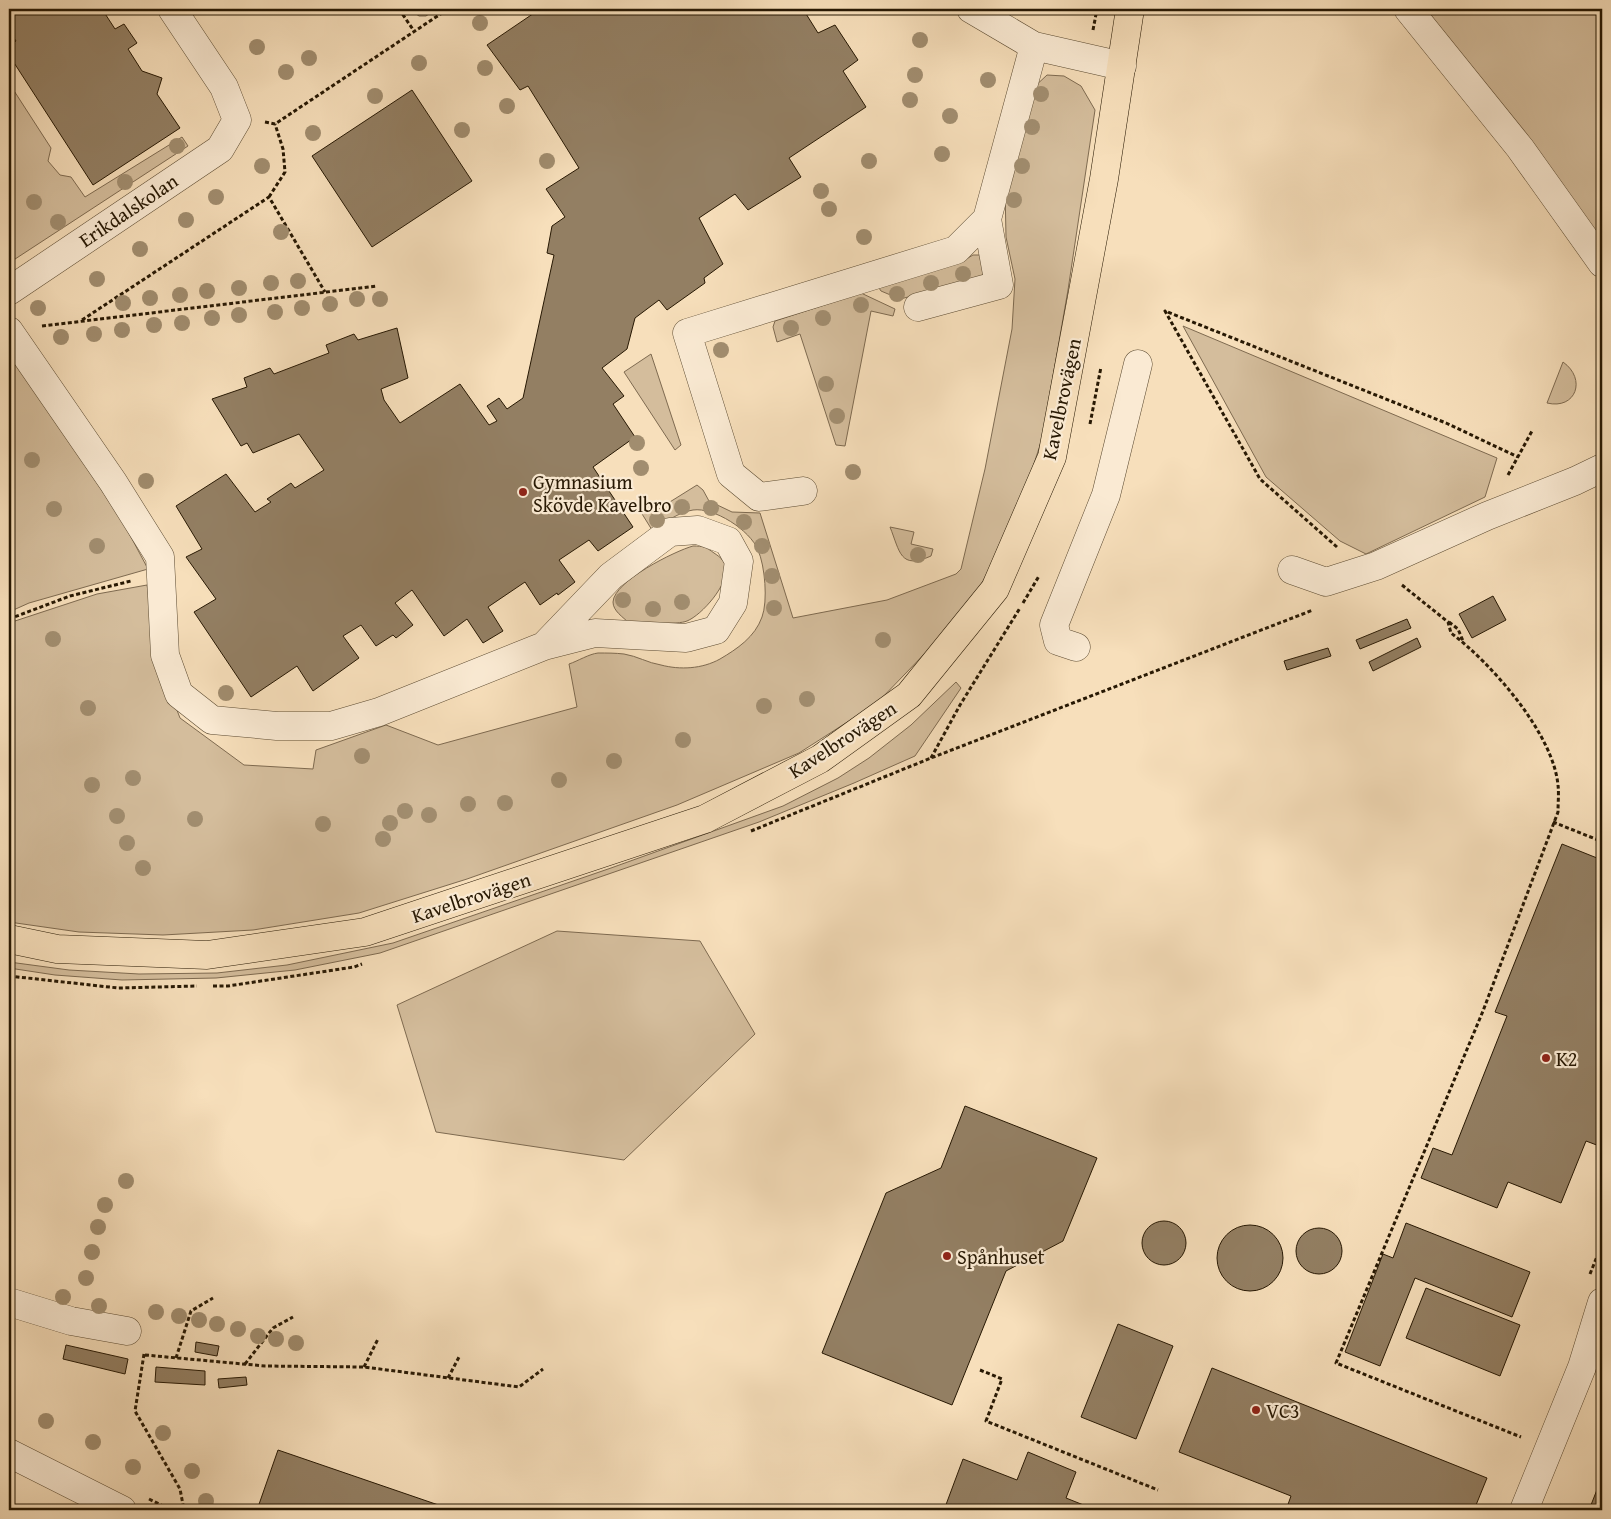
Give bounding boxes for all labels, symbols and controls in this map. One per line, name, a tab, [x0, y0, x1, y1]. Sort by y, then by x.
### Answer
street label: Erikdalskolan	[73, 166, 183, 254]
street label: Kavelbrovägen	[1034, 336, 1088, 462]
place label: Gymnasium Skövde Kavelbro	[533, 467, 672, 519]
marker: Gymnasium Skövde Kavelbro	[517, 486, 529, 498]
street label: Kavelbrovägen	[782, 693, 902, 785]
street label: Kavelbrovägen	[408, 864, 534, 930]
place label: K2	[1556, 1044, 1577, 1073]
marker: K2	[1540, 1052, 1552, 1064]
place label: Spånhuset	[957, 1242, 1045, 1271]
marker: Spånhuset	[941, 1250, 953, 1262]
place label: VC3	[1266, 1396, 1300, 1425]
marker: VC3	[1250, 1404, 1262, 1416]

